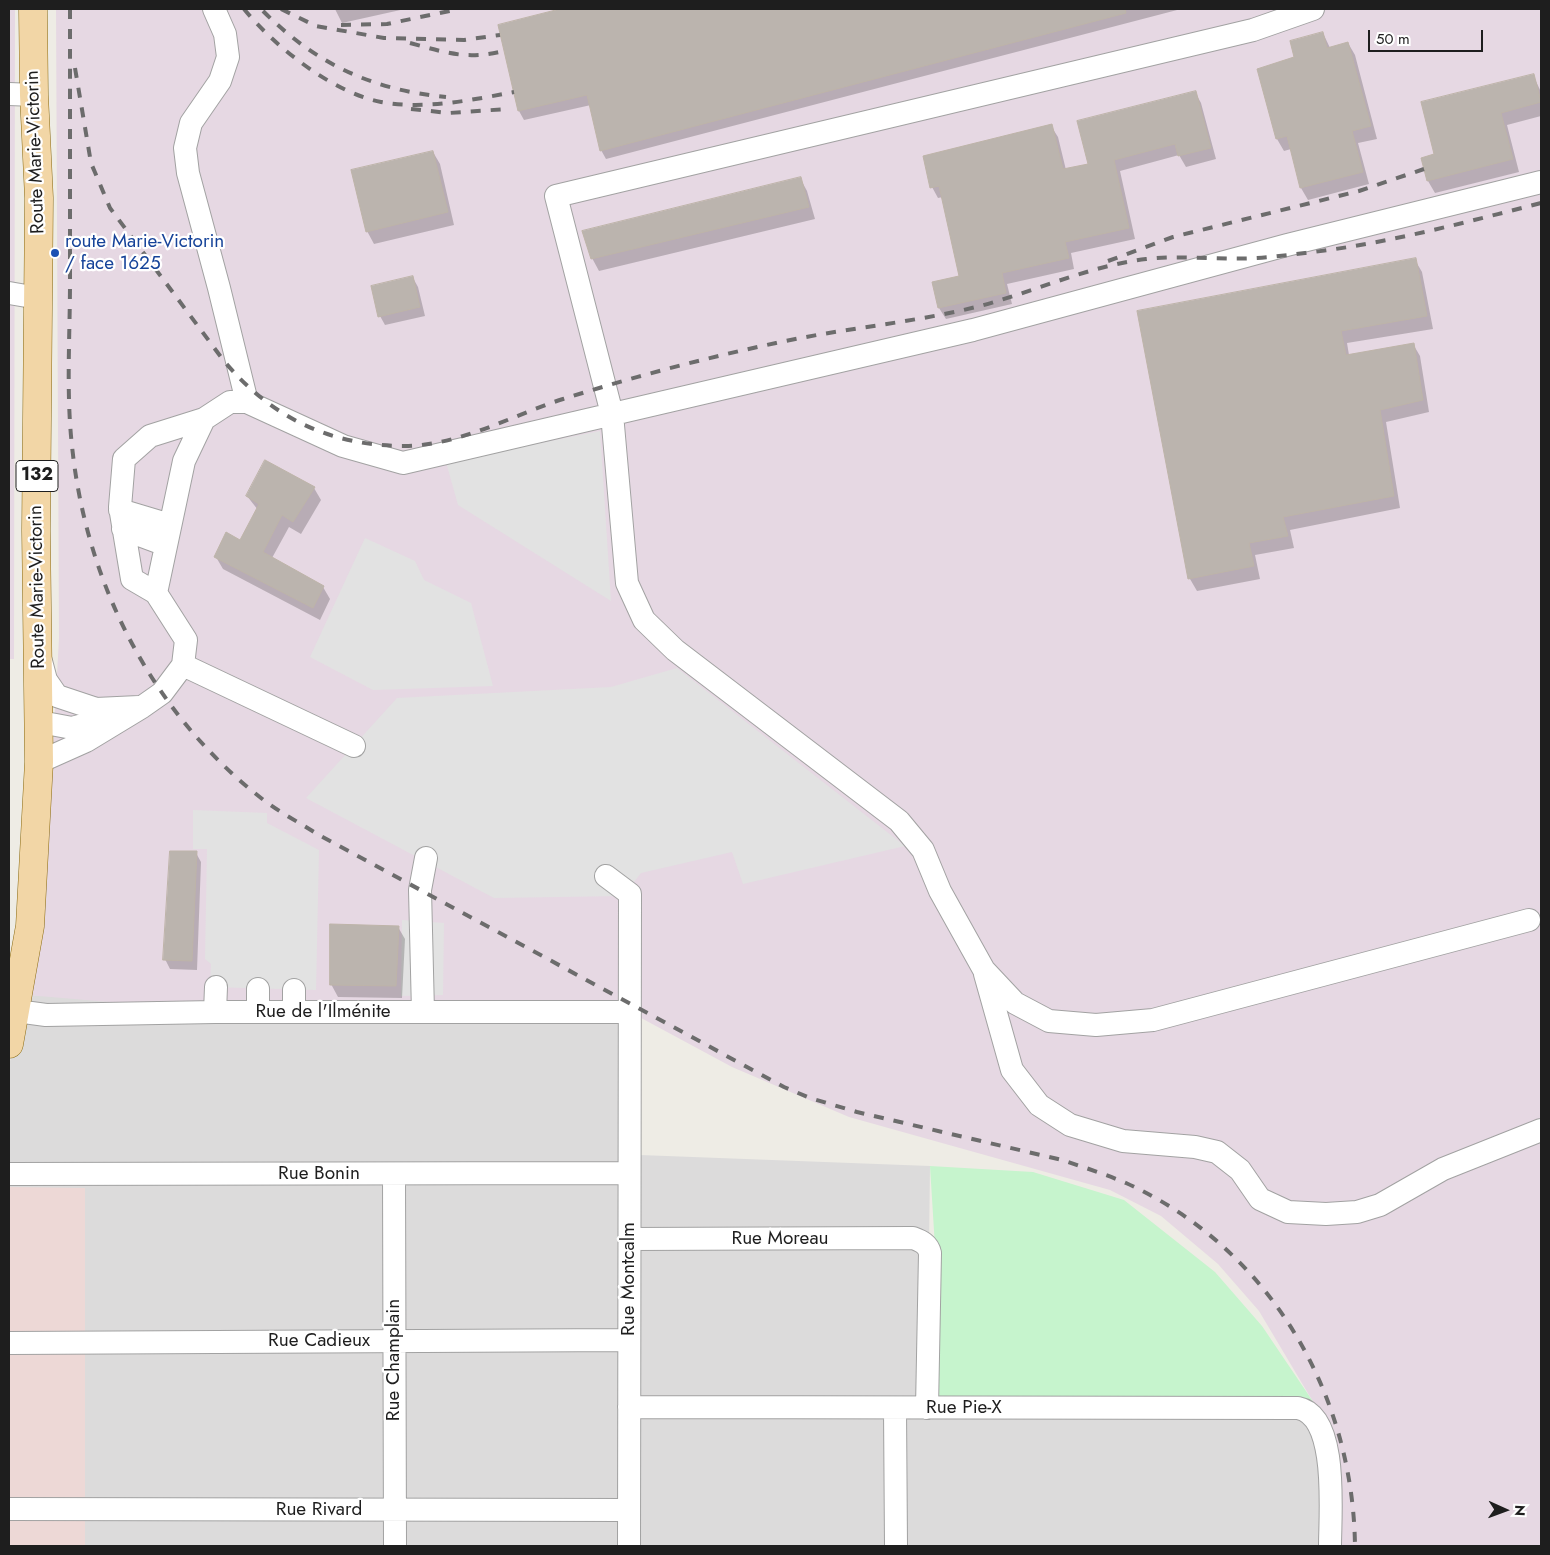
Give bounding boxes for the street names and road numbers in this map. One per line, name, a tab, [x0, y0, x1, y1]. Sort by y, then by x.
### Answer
street label: Route Marie-Victorin	[22, 70, 50, 234]
road number: 132	[16, 461, 58, 492]
street label: Route Marie-Victorin	[25, 505, 51, 669]
street label: Rue de l'Ilménite	[255, 1001, 391, 1023]
street label: Rue Bonin	[278, 1163, 360, 1185]
street label: Rue Montcalm	[618, 1222, 640, 1336]
street label: Rue Moreau	[732, 1228, 828, 1250]
street label: Rue Champlain	[383, 1299, 405, 1421]
street label: Rue Cadieux	[268, 1330, 370, 1352]
street label: Rue Pie-X	[926, 1397, 1002, 1419]
street label: Rue Rivard	[276, 1499, 362, 1521]

